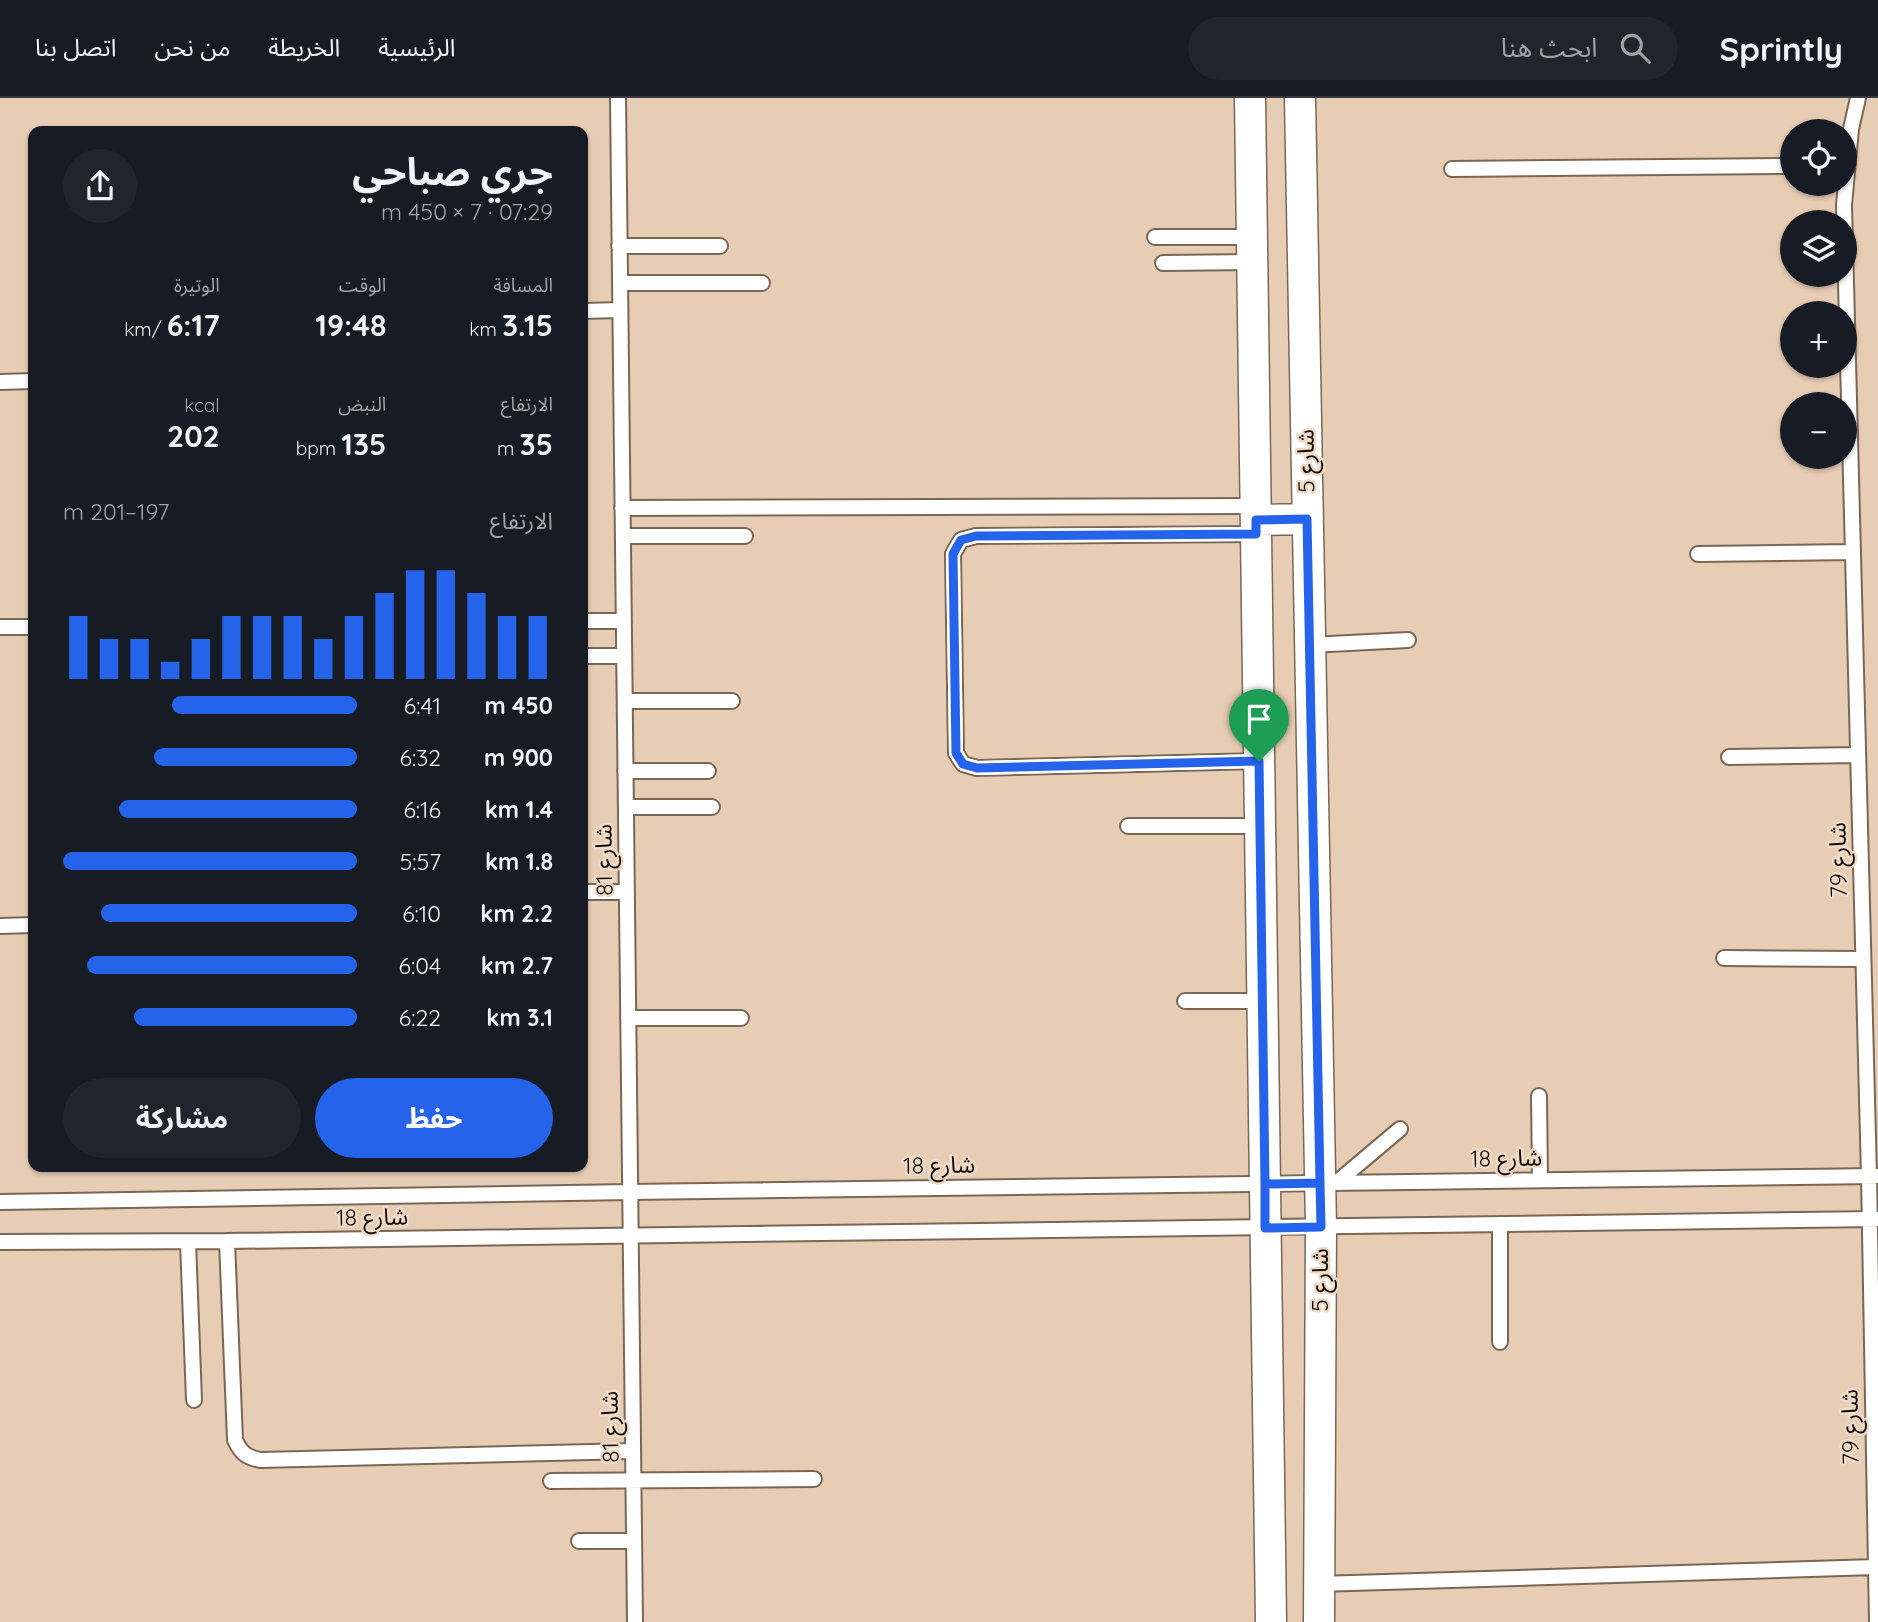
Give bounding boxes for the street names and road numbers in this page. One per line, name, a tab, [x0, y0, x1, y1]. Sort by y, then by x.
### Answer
street label: شارع 5	[1290, 429, 1324, 493]
street label: شارع 79	[1822, 822, 1856, 898]
street label: شارع 81	[588, 824, 622, 896]
street label: شارع 18	[1470, 1142, 1542, 1176]
street label: شارع 18	[903, 1149, 975, 1183]
street label: شارع 18	[336, 1201, 408, 1235]
street label: شارع 5	[1305, 1248, 1337, 1312]
street label: شارع 79	[1834, 1389, 1868, 1465]
street label: شارع 81	[594, 1391, 628, 1463]

